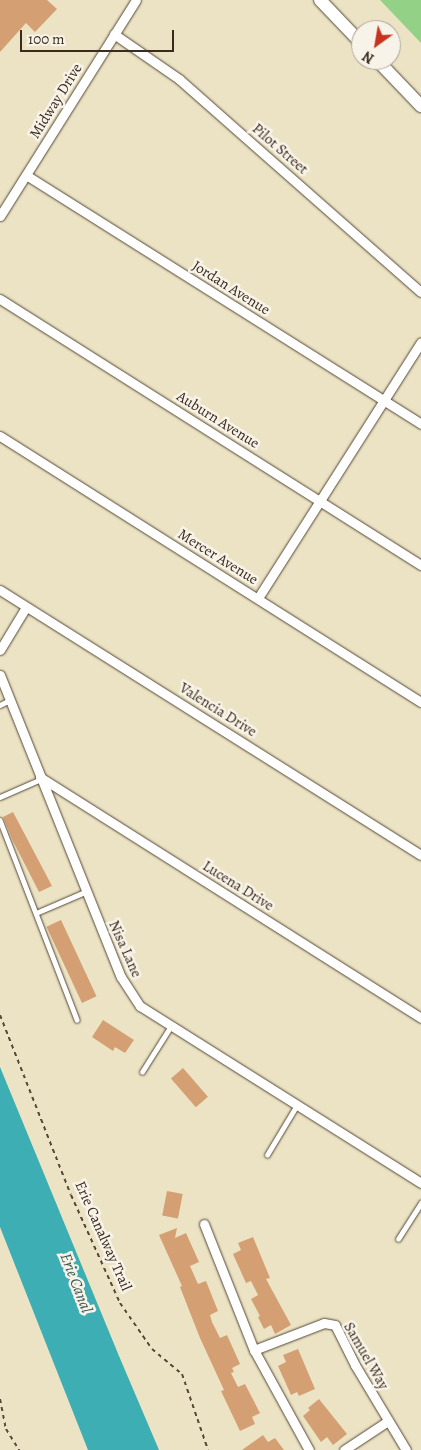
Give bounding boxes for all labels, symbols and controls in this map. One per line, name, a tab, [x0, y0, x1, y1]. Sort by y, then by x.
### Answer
scale bar	[22, 20, 176, 52]
north arrow	[351, 20, 401, 70]
text: 100 m	[28, 29, 65, 49]
text: N	[359, 47, 378, 68]
street label: Midway Drive	[26, 60, 86, 142]
street label: Pilot Street	[248, 120, 312, 178]
street label: Jordan Avenue	[189, 257, 273, 319]
street label: Auburn Avenue	[173, 387, 263, 453]
street label: Mercer Avenue	[175, 525, 261, 589]
street label: Valencia Drive	[176, 679, 260, 741]
street label: Lucena Drive	[199, 857, 277, 915]
street label: Nisa Lane	[104, 918, 146, 980]
street label: Erie Canalway Trail	[71, 1178, 135, 1294]
water label: Erie Canal	[56, 1250, 96, 1316]
street label: Samuel Way	[340, 1319, 392, 1393]

